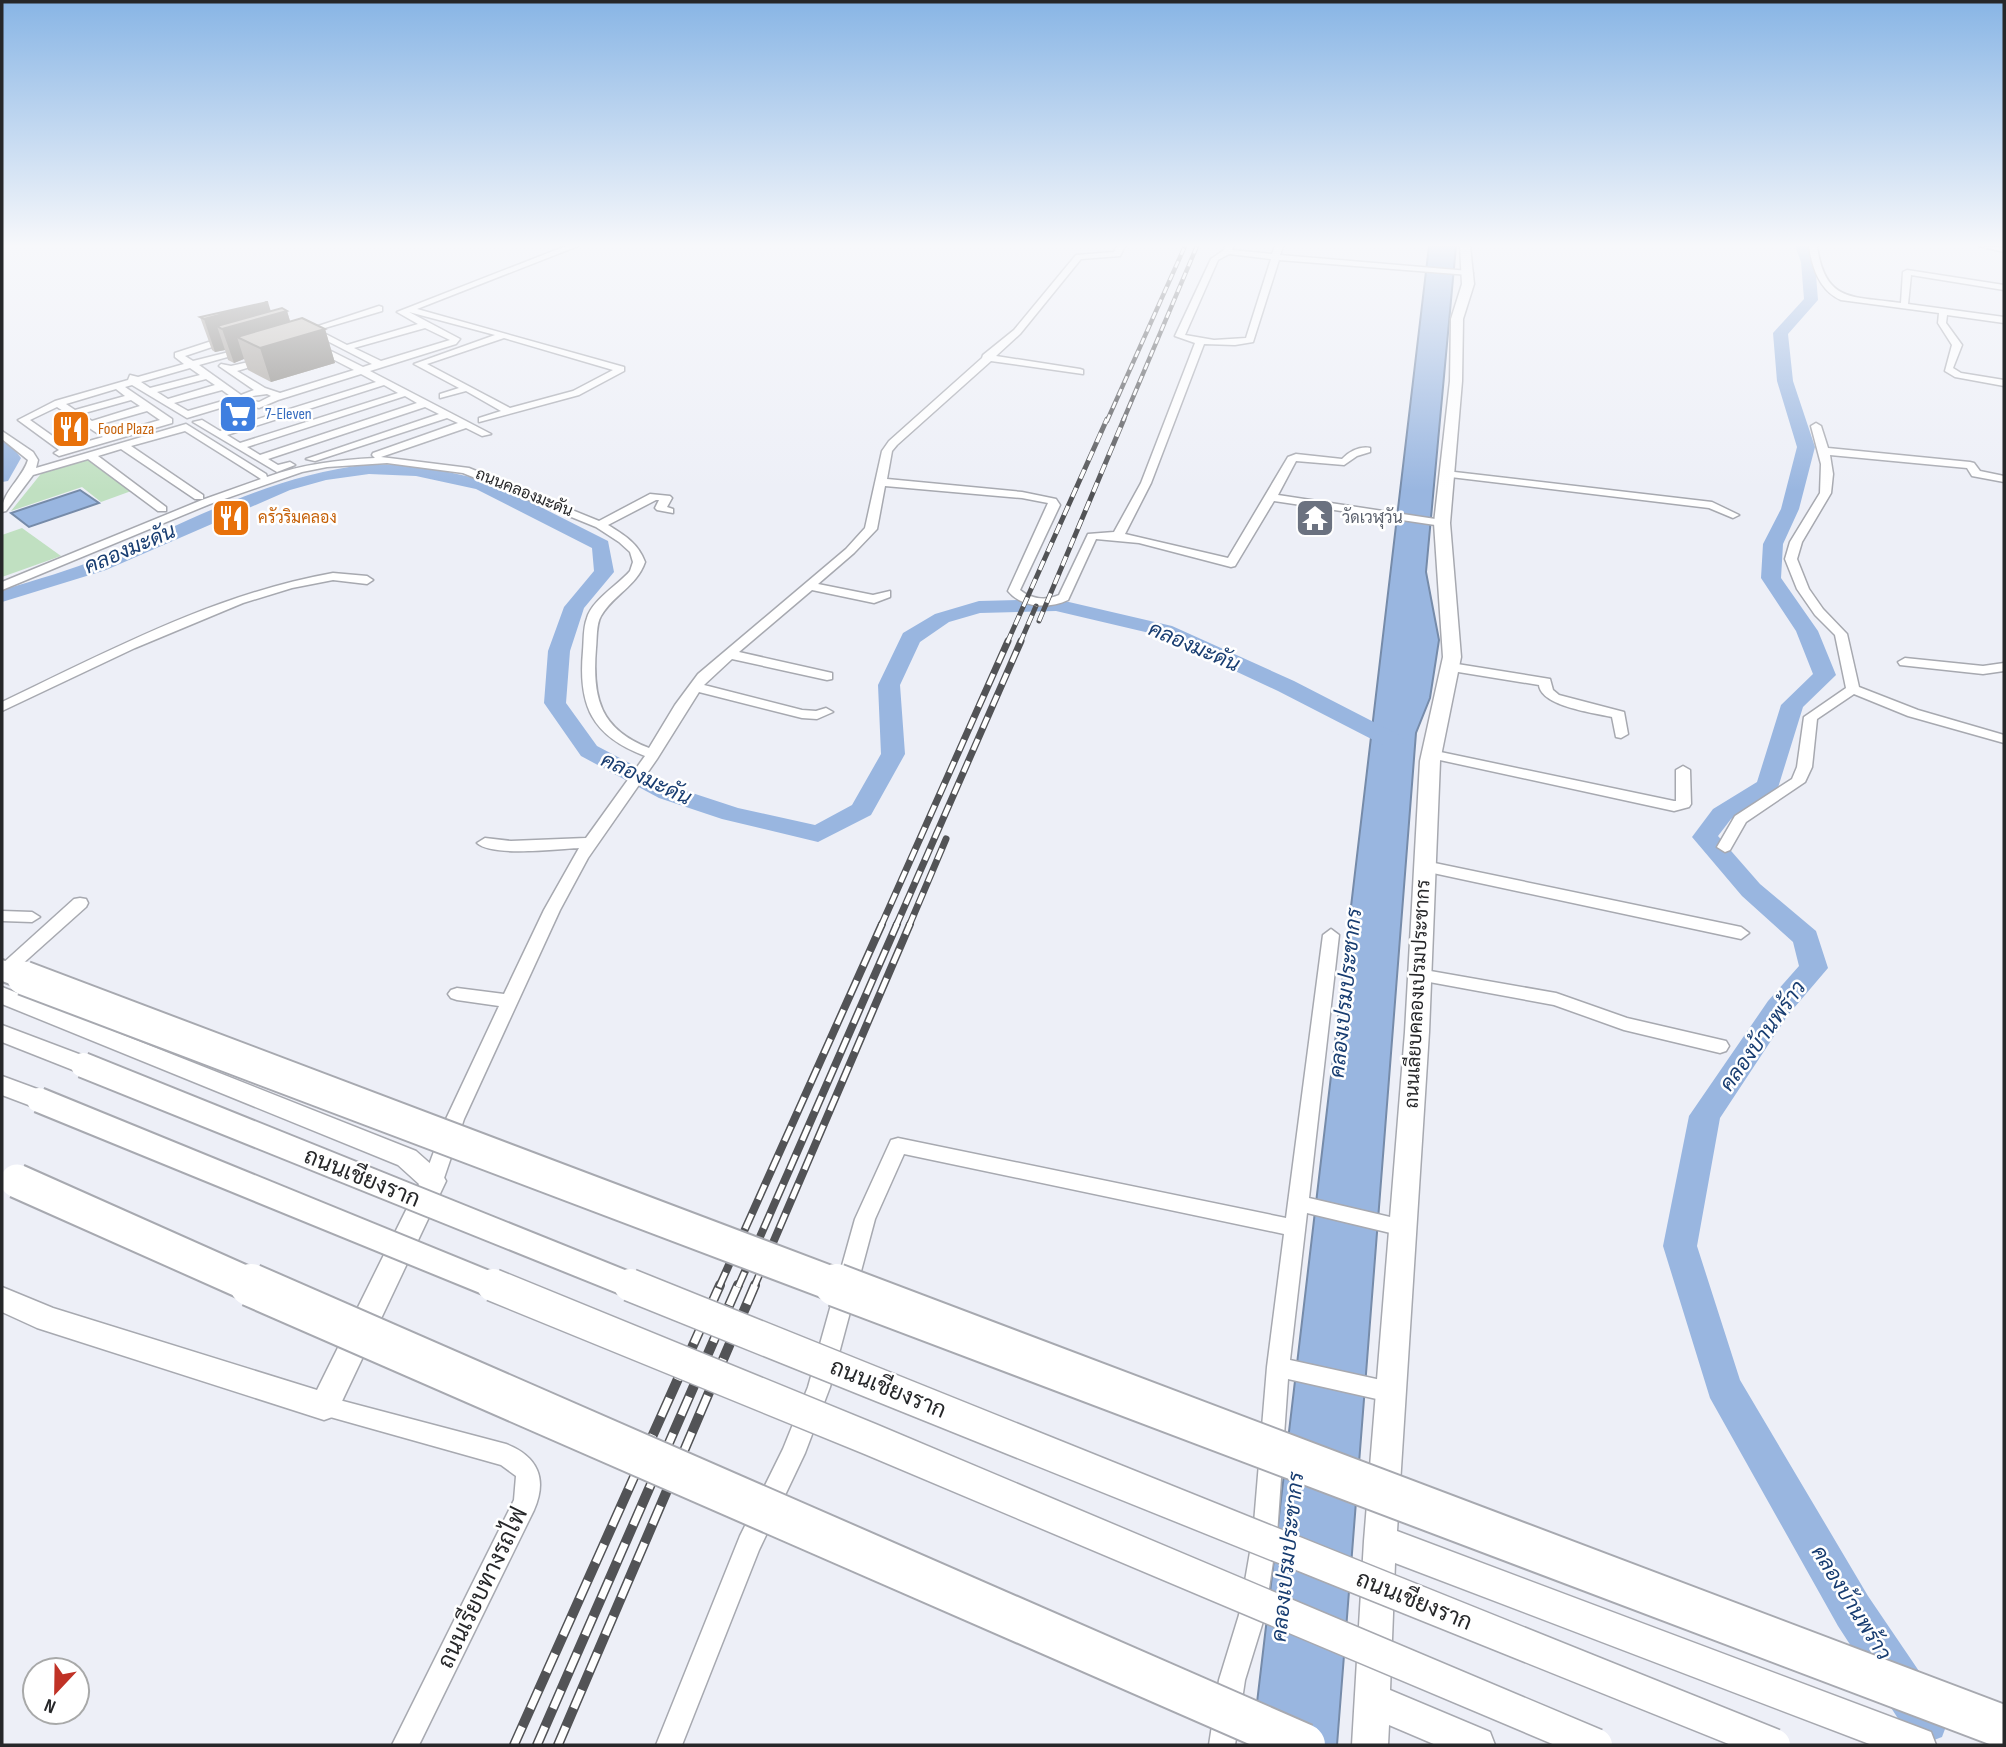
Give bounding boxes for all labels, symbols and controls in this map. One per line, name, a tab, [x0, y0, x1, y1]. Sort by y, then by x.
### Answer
supermarket icon: 7-Eleven	[217, 393, 259, 435]
place label: 7-Eleven	[265, 405, 312, 424]
restaurant icon: Food Plaza	[50, 408, 92, 450]
place label: Food Plaza	[98, 420, 154, 439]
street label: ถนนคลองมะดัน	[473, 463, 576, 521]
restaurant icon: ครัวริมคลอง	[210, 497, 252, 539]
temple icon: วัดเวฬุวัน	[1294, 497, 1336, 539]
place label: ครัวริมคลอง	[258, 507, 337, 528]
place label: วัดเวฬุวัน	[1342, 507, 1403, 529]
water label: คลองมะดัน	[81, 518, 180, 579]
water label: คลองมะดัน	[1145, 617, 1244, 678]
water label: คลองมะดัน	[597, 747, 696, 811]
street label: ถนนเลียบคลองเปรมประชากร	[1399, 879, 1435, 1109]
water label: คลองเปรมประชากร	[1325, 906, 1367, 1079]
water label: คลองบ้านพร้าว	[1714, 975, 1811, 1096]
street label: ถนนเชียงราก	[300, 1140, 425, 1214]
street label: ถนนเชียงราก	[826, 1351, 951, 1425]
water label: คลองเปรมประชากร	[1267, 1470, 1309, 1643]
street label: ถนนเรียบทางรถไฟ	[429, 1502, 534, 1673]
water label: คลองบ้านพร้าว	[1806, 1541, 1897, 1665]
street label: ถนนเชียงราก	[1352, 1563, 1477, 1637]
north arrow	[21, 1656, 91, 1726]
text: N	[41, 1693, 59, 1718]

